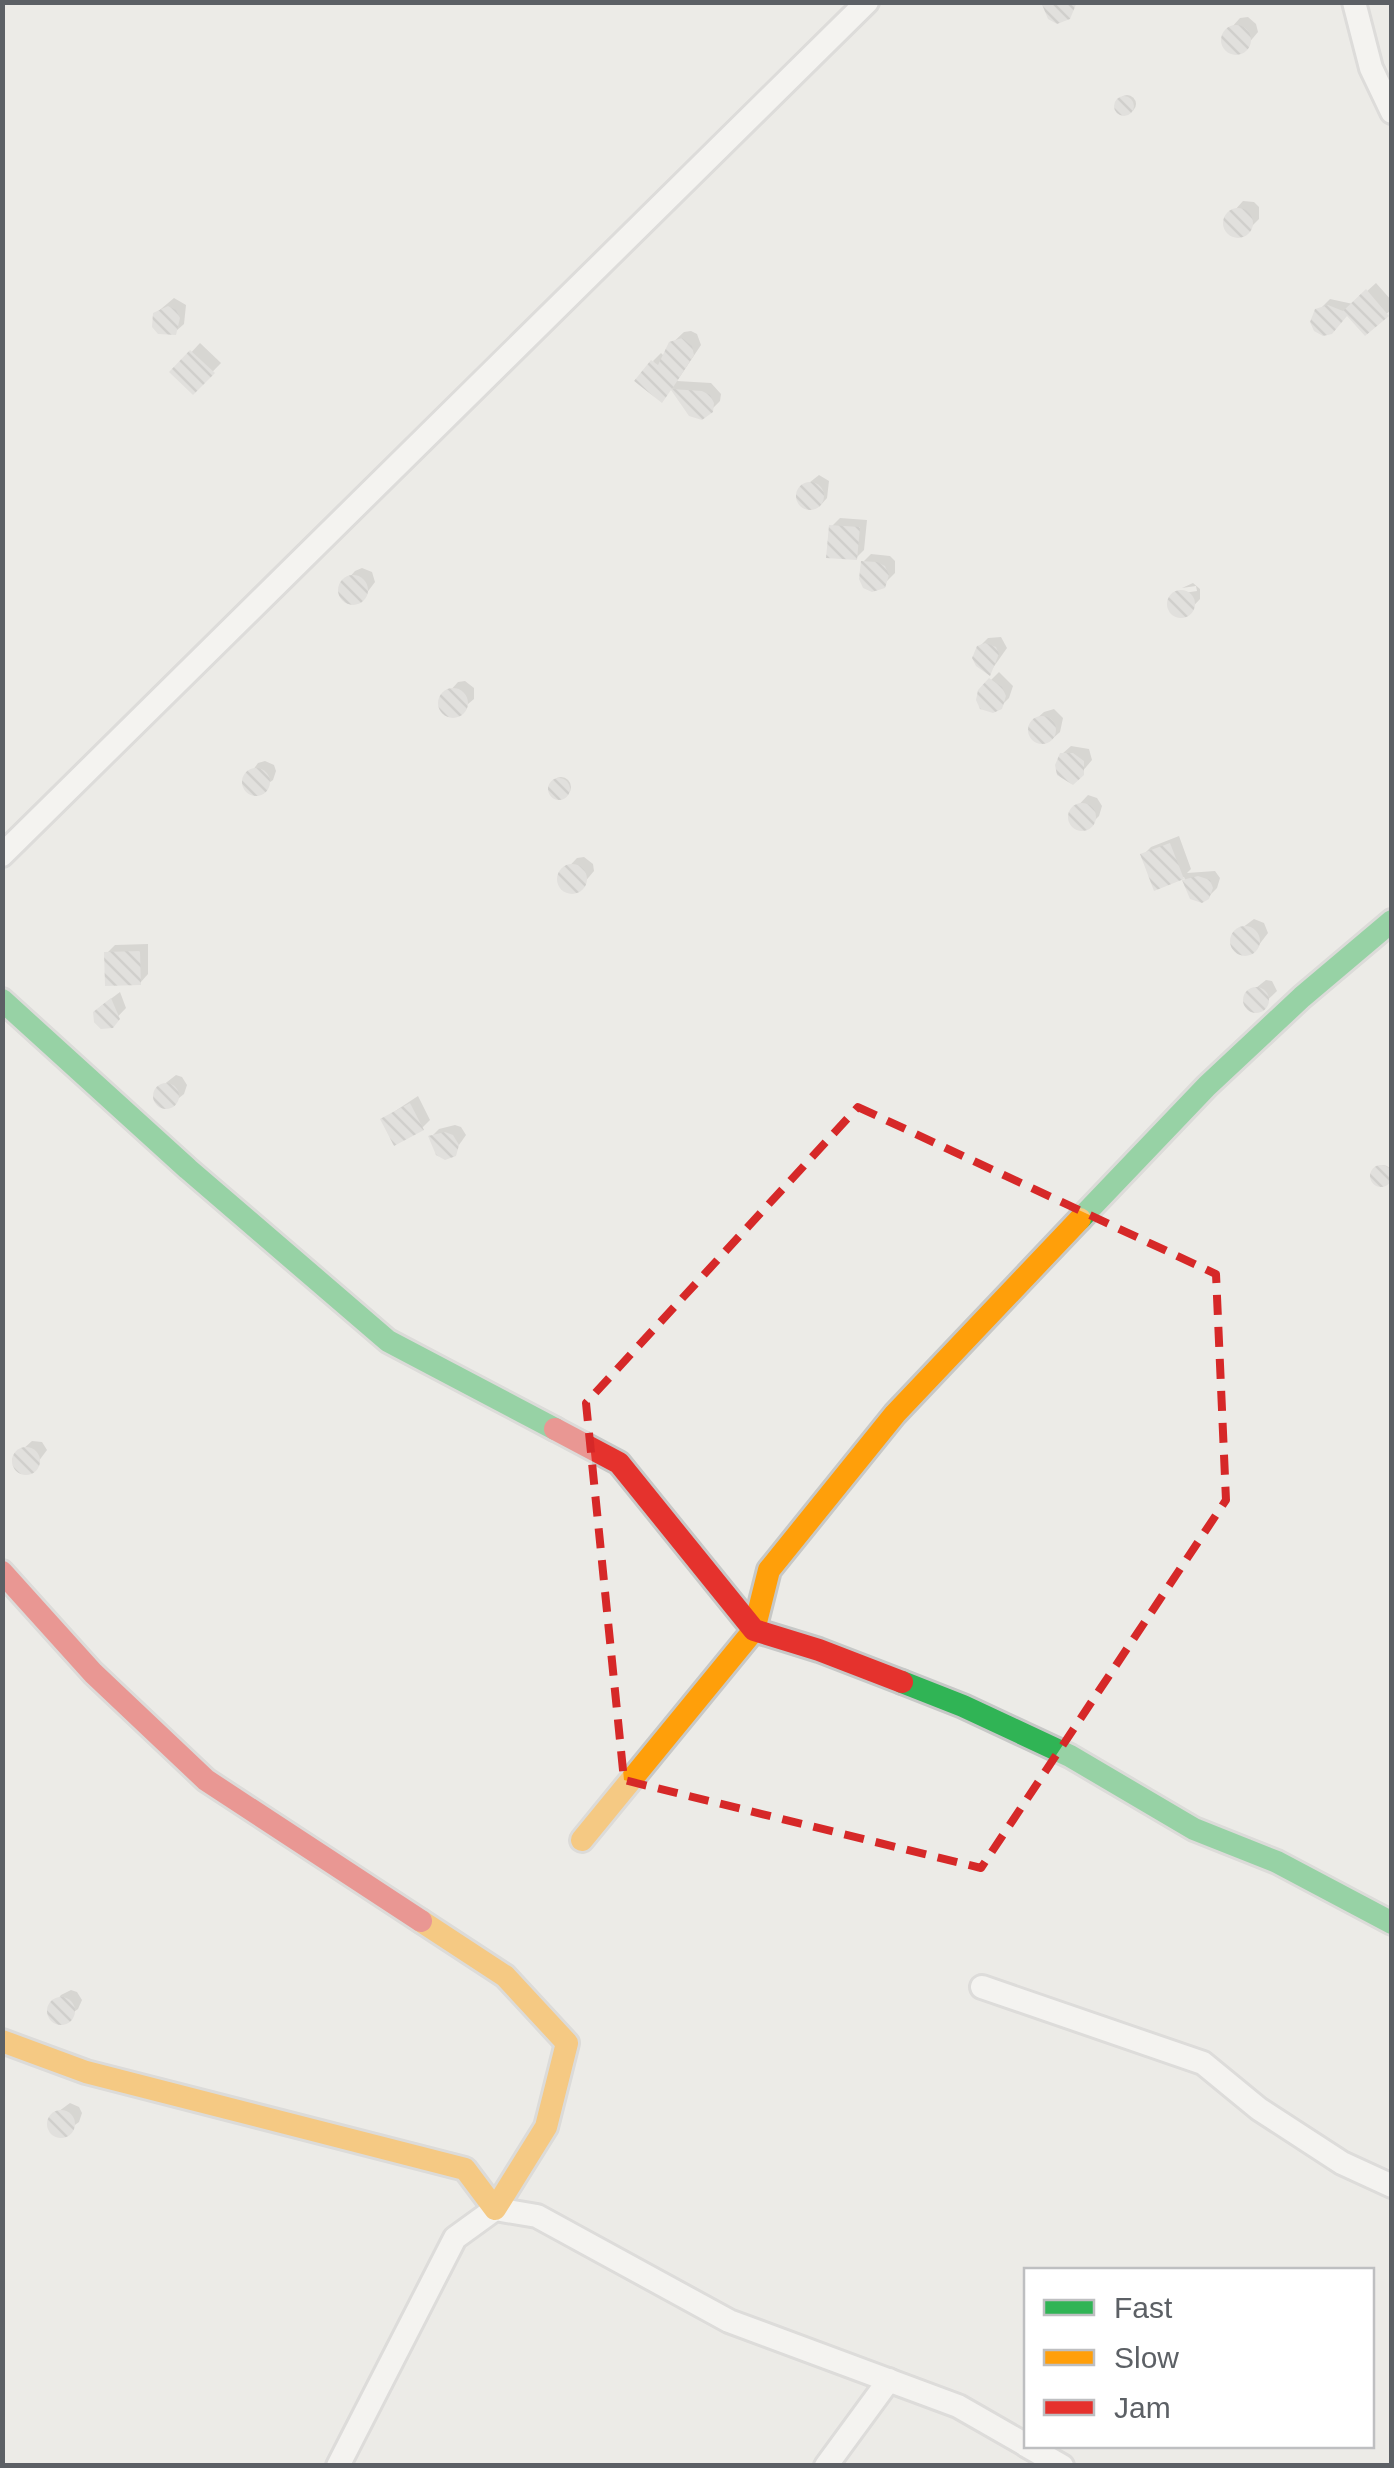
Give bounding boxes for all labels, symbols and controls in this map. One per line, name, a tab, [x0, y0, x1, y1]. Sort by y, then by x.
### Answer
legend	[1024, 2268, 1374, 2448]
text: Fast	[1114, 2291, 1173, 2324]
text: Slow	[1114, 2341, 1179, 2374]
text: Jam	[1114, 2391, 1171, 2424]

